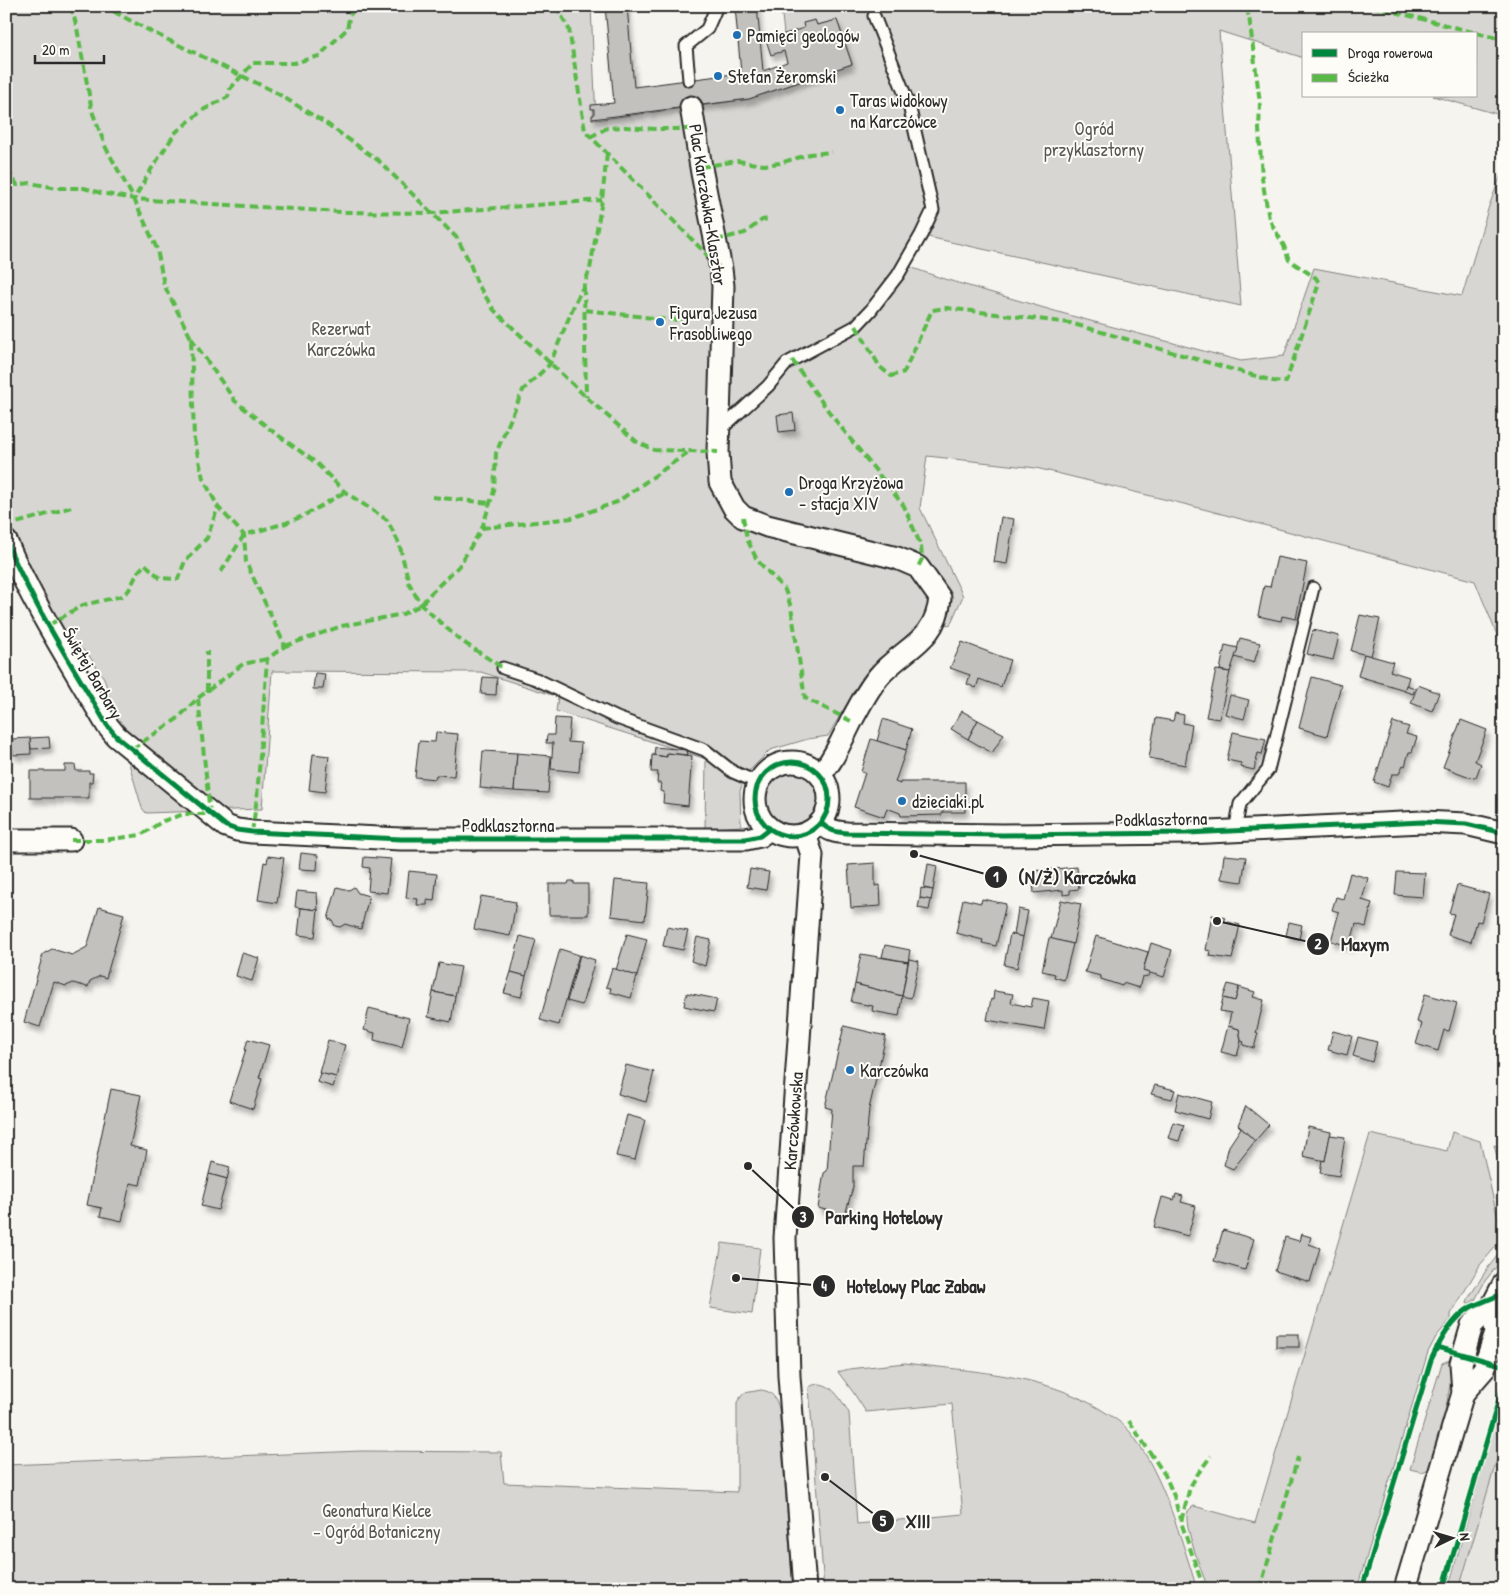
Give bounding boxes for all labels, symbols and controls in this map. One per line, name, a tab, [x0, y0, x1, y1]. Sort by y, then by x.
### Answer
place label: Pamięci geologów	[747, 23, 859, 48]
marker: Pamięci geologów	[731, 29, 743, 41]
scale bar	[35, 32, 104, 64]
legend	[1302, 32, 1478, 98]
text: 20 m	[42, 39, 69, 60]
text: Droga rowerowa	[1348, 42, 1432, 63]
place label: Stefan Żeromski	[728, 64, 837, 89]
text: Ścieżka	[1348, 66, 1389, 87]
marker: Stefan Żeromski	[712, 70, 724, 82]
place label: Taras widokowy na Karczówce	[850, 88, 948, 134]
marker: Taras widokowy na Karczówce	[834, 104, 846, 116]
park label: Ogród przyklasztorny	[1044, 116, 1144, 162]
street label: Plac Karczówka-Klasztor	[683, 122, 733, 288]
place label: Figura Jezusa Frasobliwego	[669, 300, 757, 346]
park label: Rezerwat Karczówka	[307, 316, 375, 362]
marker: Figura Jezusa Frasobliwego	[654, 316, 666, 328]
place label: Droga Krzyżowa - stacja XIV	[799, 470, 903, 516]
marker: Droga Krzyżowa - stacja XIV	[783, 486, 795, 498]
street label: Świętej Barbary	[57, 623, 129, 724]
place label: dzieciaki.pl	[912, 789, 984, 814]
marker: dzieciaki.pl	[896, 795, 908, 807]
street label: Podklasztorna	[1115, 806, 1207, 832]
street label: Podklasztorna	[462, 813, 554, 838]
callout: (N/Ż) Karczówka	[984, 860, 1146, 894]
text: (N/Ż) Karczówka	[1018, 864, 1136, 890]
text: 1	[993, 866, 999, 887]
callout: Maxym	[1306, 927, 1399, 961]
text: Maxym	[1341, 931, 1389, 958]
text: 2	[1314, 933, 1322, 954]
place label: Karczówka	[860, 1058, 928, 1083]
marker: Karczówka	[844, 1064, 856, 1076]
street label: Karczówkowska	[777, 1071, 809, 1171]
callout: Parking Hotelowy	[790, 1200, 953, 1234]
text: Parking Hotelowy	[825, 1204, 943, 1231]
text: 3	[800, 1206, 807, 1227]
callout: Hotelowy Plac Zabaw	[811, 1269, 996, 1303]
text: Hotelowy Plac Zabaw	[846, 1273, 986, 1300]
text: 4	[821, 1275, 827, 1296]
park label: Geonatura Kielce – Ogród Botaniczny	[313, 1498, 441, 1544]
callout: XIII	[871, 1504, 941, 1538]
text: XIII	[906, 1508, 930, 1534]
text: 5	[880, 1510, 887, 1531]
north arrow	[1428, 1512, 1478, 1562]
text: N	[1456, 1532, 1475, 1542]

